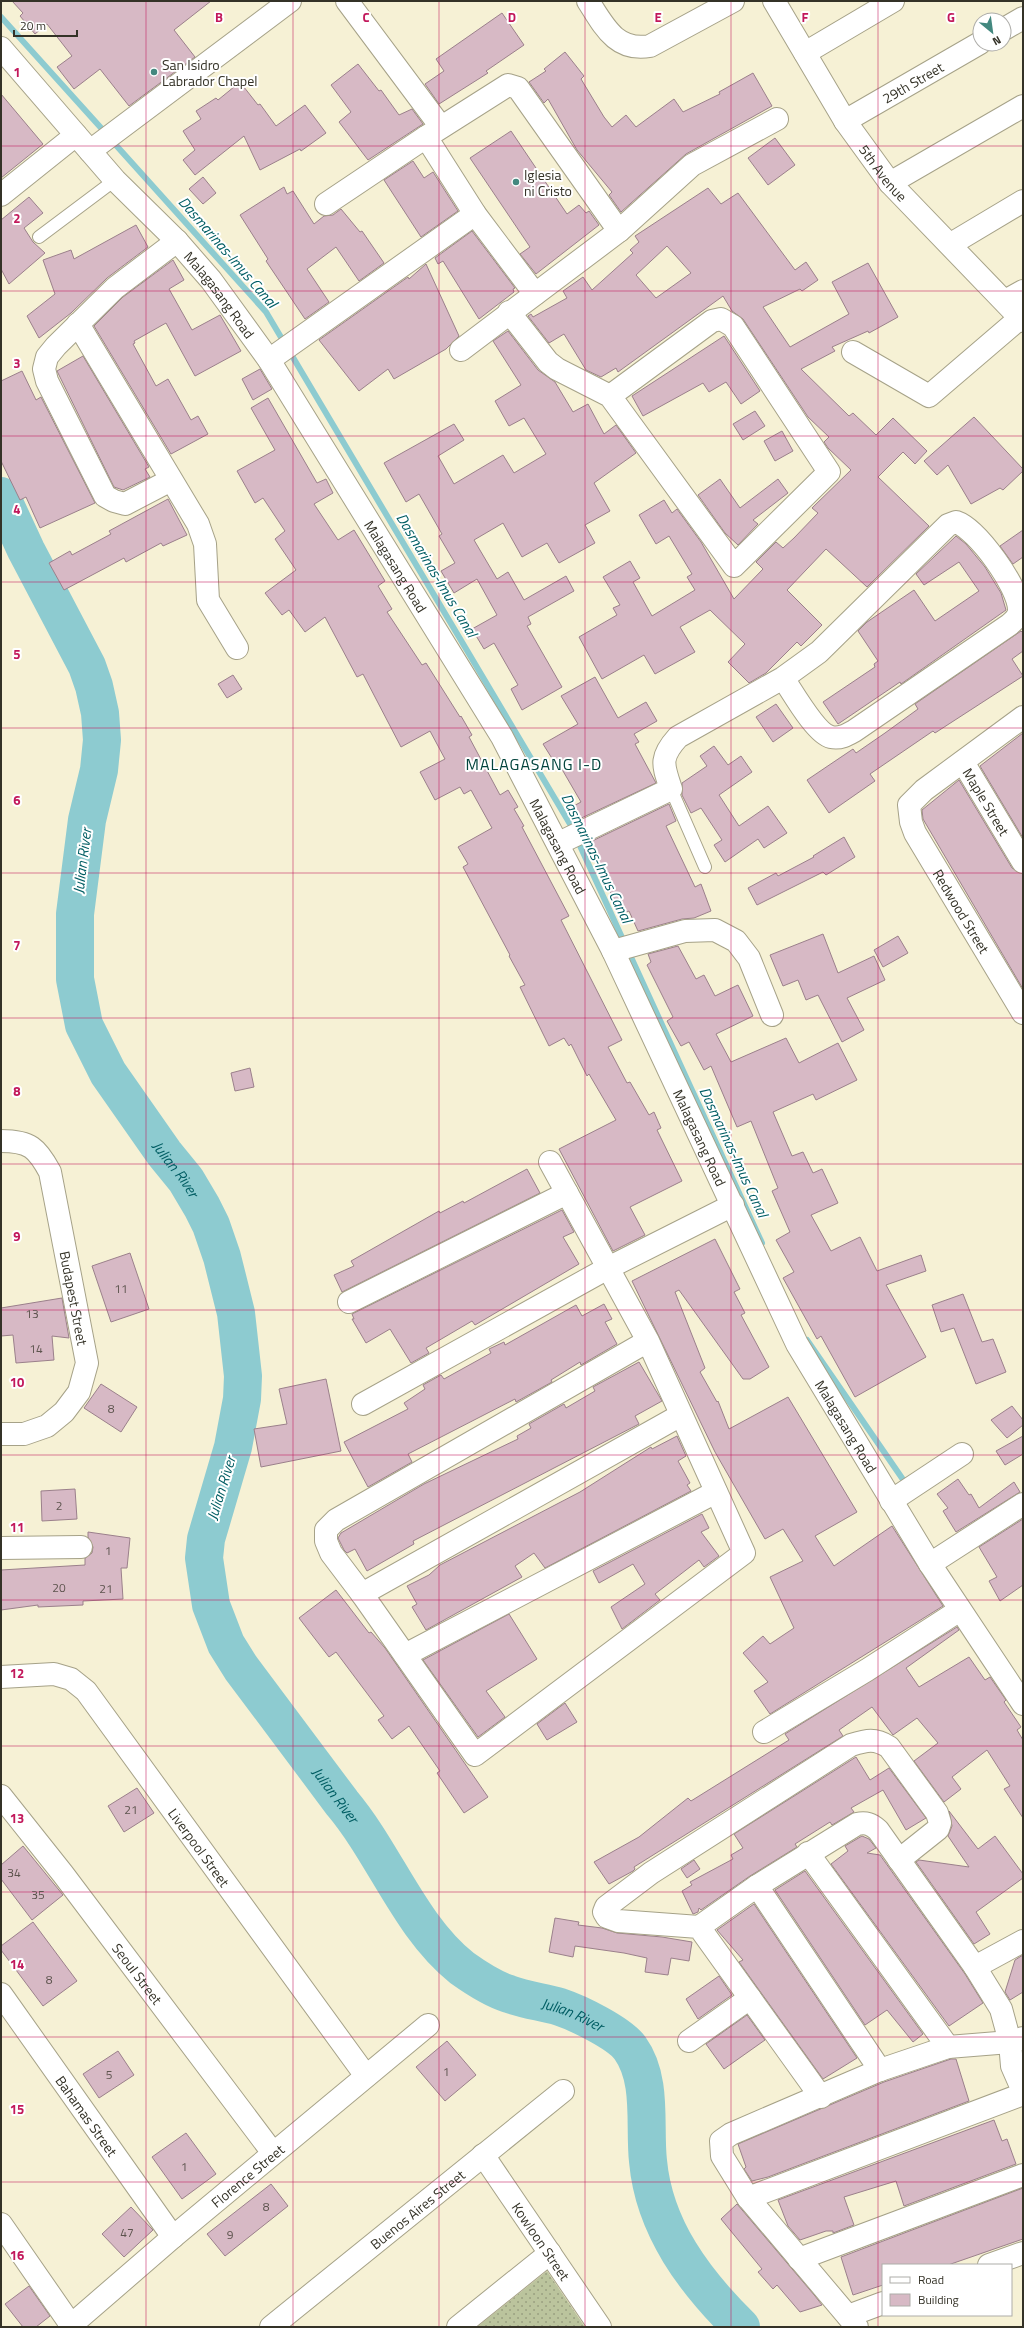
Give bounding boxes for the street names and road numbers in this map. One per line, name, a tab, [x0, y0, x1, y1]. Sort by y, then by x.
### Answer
street label: 29th Street	[878, 56, 947, 108]
street label: 5th Avenue	[855, 140, 913, 206]
street label: Malagasang Road	[180, 246, 260, 342]
street label: Malagasang Road	[360, 516, 433, 616]
street label: Maple Street	[958, 764, 1015, 839]
street label: Malagasang Road	[525, 795, 592, 897]
street label: Redwood Street	[928, 865, 995, 957]
street label: Malagasang Road	[669, 1085, 732, 1189]
street label: Budapest Street	[55, 1249, 94, 1347]
street label: Malagasang Road	[810, 1376, 883, 1476]
street label: Liverpool Street	[164, 1803, 235, 1891]
street label: Seoul Street	[108, 1938, 168, 2008]
street label: Bahamas Street	[51, 2071, 123, 2160]
street label: Florence Street	[206, 2139, 288, 2212]
street label: Buenos Aires Street	[365, 2164, 469, 2254]
street label: Kowloon Street	[507, 2198, 576, 2284]

